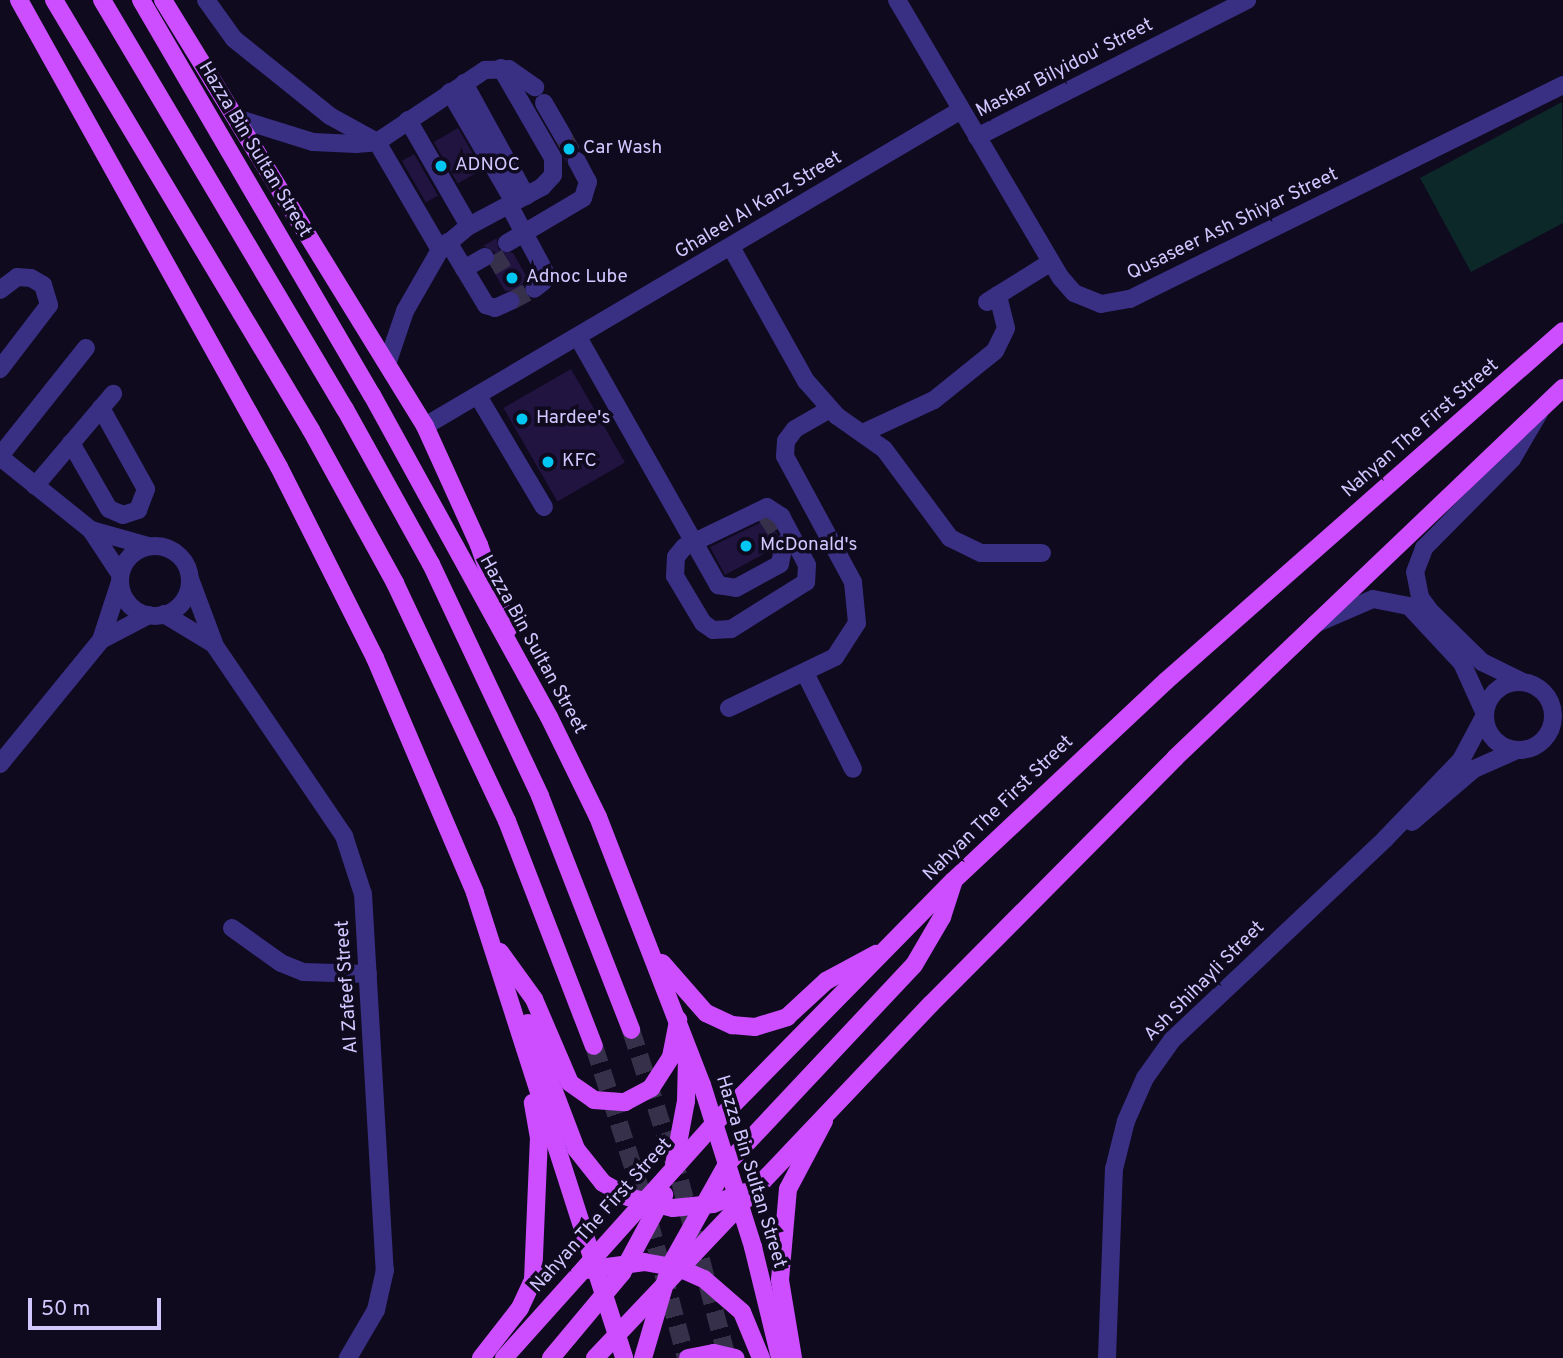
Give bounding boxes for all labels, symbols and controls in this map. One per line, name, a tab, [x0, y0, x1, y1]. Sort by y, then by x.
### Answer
street label: Maskar Bilyidou' Street	[973, 15, 1157, 123]
street label: Hazza Bin Sultan Street	[193, 58, 315, 242]
place label: Car Wash	[583, 138, 662, 160]
marker: Car Wash	[561, 141, 577, 157]
street label: Ghaleel Al Kanz Street	[671, 147, 847, 265]
place label: ADNOC	[455, 155, 520, 177]
marker: ADNOC	[433, 158, 449, 174]
street label: Qusaseer Ash Shiyar Street	[1123, 164, 1343, 286]
place label: Adnoc Lube	[526, 267, 628, 289]
marker: Adnoc Lube	[504, 270, 520, 286]
street label: Nahyan The First Street	[1338, 355, 1504, 503]
place label: Hardee's	[536, 408, 610, 430]
marker: Hardee's	[514, 411, 530, 427]
place label: KFC	[562, 451, 597, 473]
marker: KFC	[540, 454, 556, 470]
place label: McDonald's	[760, 535, 858, 557]
marker: McDonald's	[738, 538, 754, 554]
street label: Hazza Bin Sultan Street	[473, 552, 591, 738]
street label: Nahyan The First Street	[919, 731, 1079, 887]
street label: Ash Shihayli Street	[1140, 917, 1270, 1047]
street label: Al Zafeef Street	[332, 919, 364, 1055]
street label: Hazza Bin Sultan Street	[710, 1073, 790, 1271]
street label: Nahyan The First Street	[526, 1134, 678, 1298]
scale bar	[32, 1284, 164, 1328]
text: 50 m	[41, 1296, 90, 1323]

